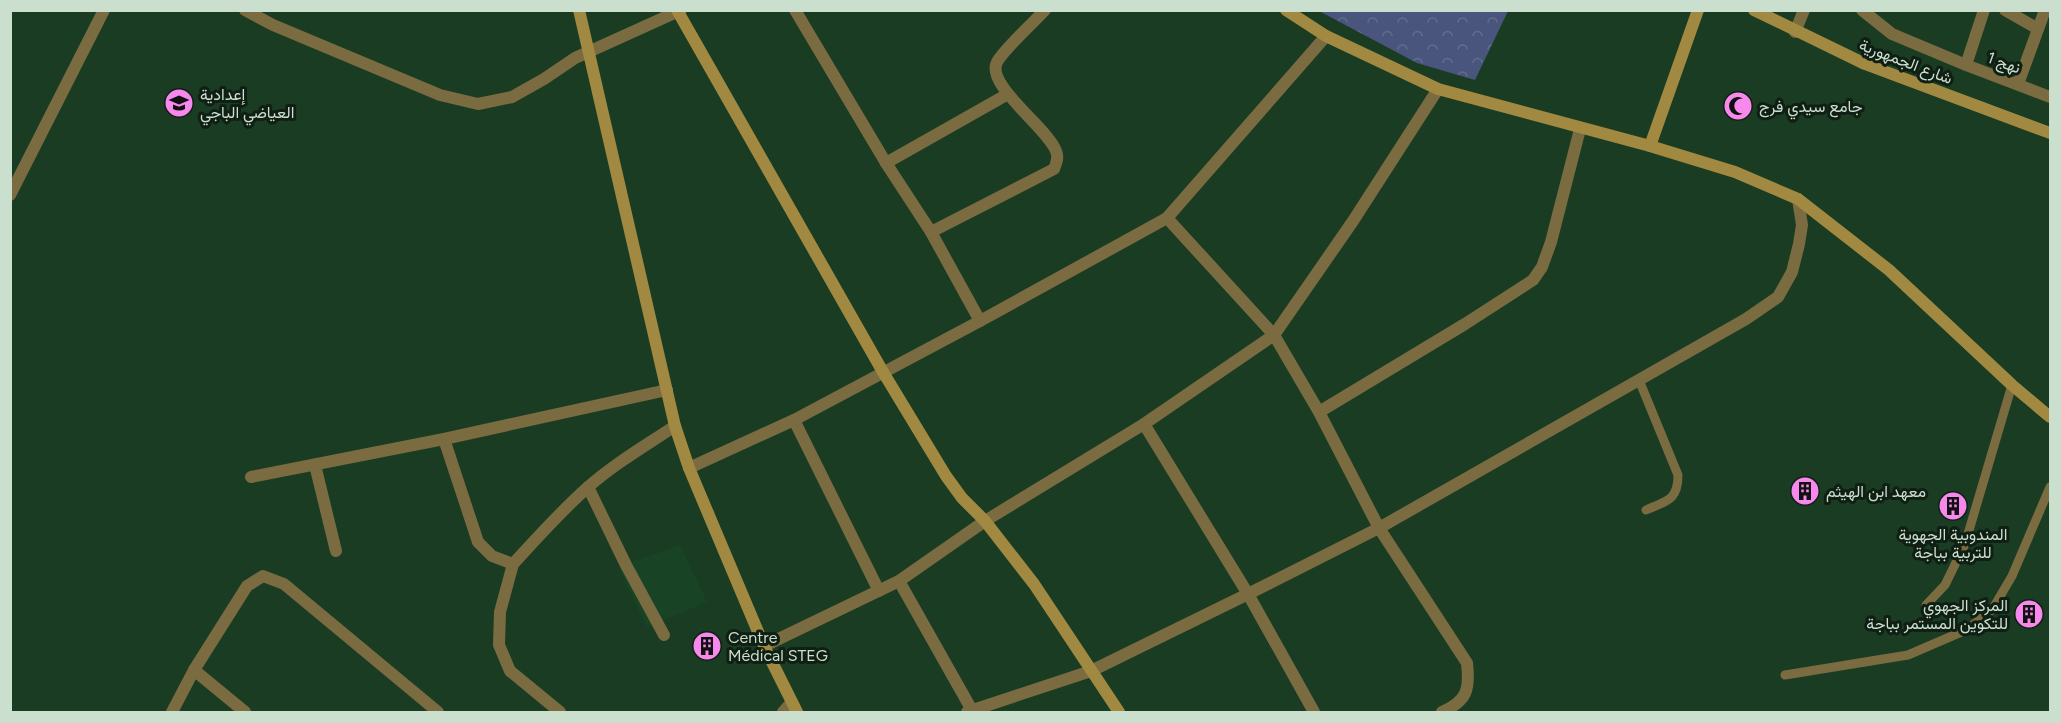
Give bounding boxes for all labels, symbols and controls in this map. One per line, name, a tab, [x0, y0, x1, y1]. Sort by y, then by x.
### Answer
street label: شارع الجمهورية	[1856, 35, 1955, 90]
street label: نهج 1	[1984, 48, 2023, 79]
place label: إعدادية العياضي الباجي	[200, 85, 294, 126]
school or university icon: إعدادية العياضي الباجي	[163, 87, 195, 119]
mosque icon: جامع سيدي فرج	[1722, 90, 1754, 122]
place label: جامع سيدي فرج	[1759, 97, 1863, 120]
building icon: معهد ابن الهيثم	[1789, 475, 1821, 507]
place label: معهد ابن الهيثم	[1826, 482, 1926, 502]
building icon: المندوبية الجهوية للتربية بباجة	[1937, 490, 1969, 522]
place label: المندوبية الجهوية للتربية بباجة	[1899, 525, 2007, 563]
place label: المركز الجهوي للتكوين المستمر بباجة	[1866, 596, 2008, 634]
building icon: المركز الجهوي للتكوين المستمر بباجة	[2013, 598, 2045, 630]
place label: Centre Médical STEG	[728, 628, 828, 665]
building icon: Centre Médical STEG	[691, 630, 723, 662]

